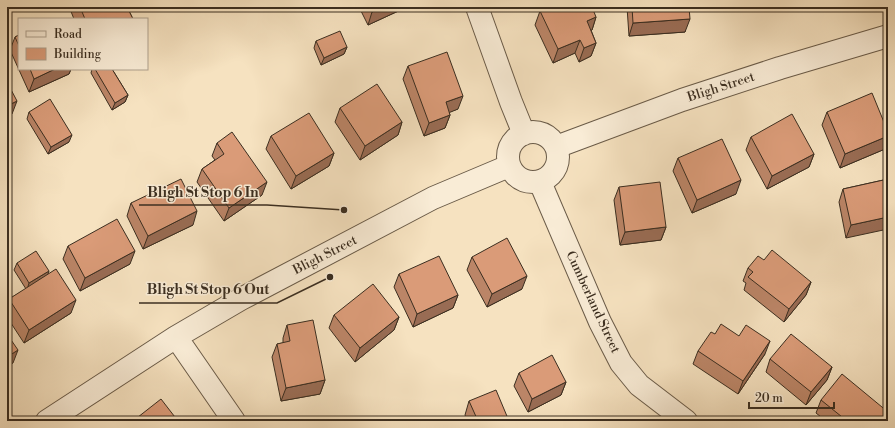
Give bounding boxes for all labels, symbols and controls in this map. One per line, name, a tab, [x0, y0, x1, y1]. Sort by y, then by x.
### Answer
legend	[18, 18, 148, 70]
text: Road	[54, 27, 82, 42]
text: Building	[53, 47, 102, 62]
street label: Bligh Street	[684, 68, 757, 106]
callout: Bligh St Stop 6 In	[139, 179, 267, 205]
text: Bligh St Stop 6 In	[147, 184, 259, 202]
street label: Bligh Street	[289, 232, 360, 278]
street label: Cumberland Street	[562, 248, 624, 356]
callout: Bligh St Stop 6 Out	[139, 277, 277, 303]
text: Bligh St Stop 6 Out	[147, 281, 270, 299]
scale bar	[749, 384, 834, 410]
text: 20 m	[755, 391, 783, 406]

